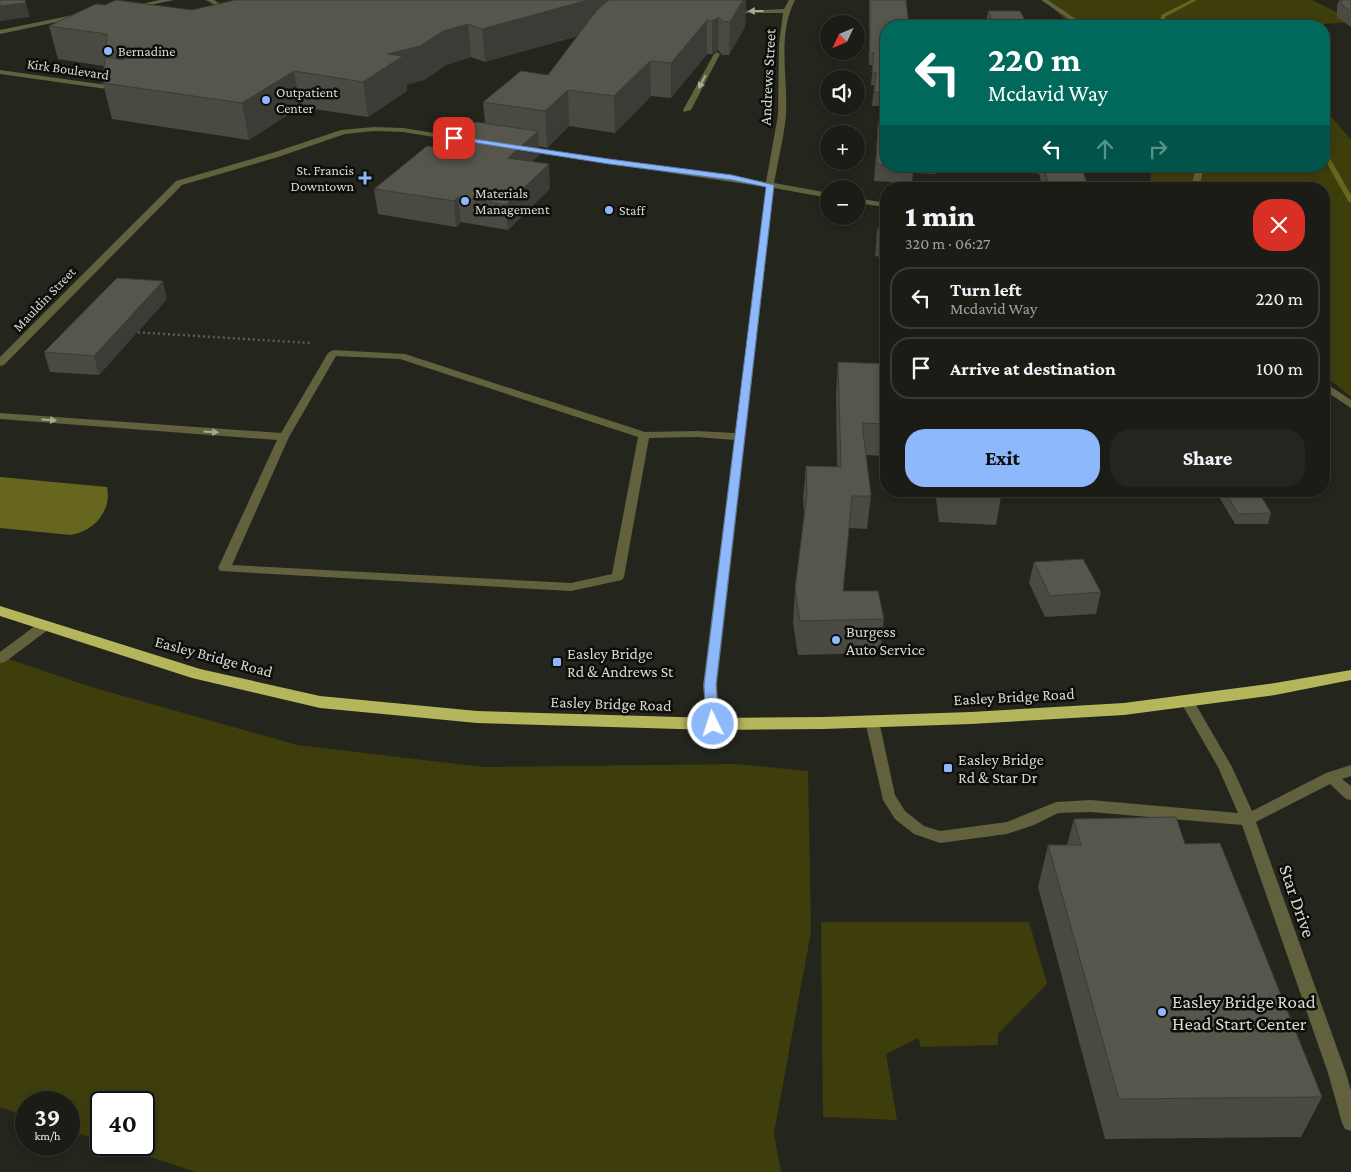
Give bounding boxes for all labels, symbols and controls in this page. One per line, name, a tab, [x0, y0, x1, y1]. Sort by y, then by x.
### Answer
one-way arrow	[748, 7, 764, 15]
north arrow	[820, 15, 865, 60]
map controls	[820, 15, 865, 225]
street label: Andrews Street	[756, 28, 779, 126]
icon: left	[905, 40, 970, 105]
text: 220 m	[988, 40, 1081, 79]
place label: Bernadine	[118, 43, 176, 59]
marker: Bernadine	[102, 45, 114, 57]
street label: Kirk Boulevard	[26, 55, 111, 83]
button: sound	[820, 70, 865, 115]
one-way arrow	[698, 75, 706, 89]
text: Mcdavid Way	[988, 81, 1108, 106]
place label: Outpatient Center	[276, 84, 338, 116]
marker: Outpatient Center	[260, 94, 272, 106]
pin	[433, 117, 475, 159]
icon: arrive	[440, 124, 468, 152]
button: +	[820, 125, 865, 170]
icon: left	[1038, 135, 1066, 163]
icon: ahead	[1091, 135, 1119, 163]
icon: right	[1144, 135, 1172, 163]
place label: St. Francis Downtown	[291, 162, 354, 194]
marker: St. Francis Downtown	[358, 171, 372, 185]
button: −	[820, 180, 865, 225]
place label: Materials Management	[475, 185, 550, 217]
marker: Materials Management	[459, 195, 471, 207]
text: 1 min	[905, 199, 975, 232]
button: close	[1253, 199, 1305, 251]
place label: Staff	[619, 202, 646, 218]
marker: Staff	[603, 204, 615, 216]
text: 320 m · 06:27	[905, 235, 990, 252]
street label: Mauldin Street	[9, 263, 79, 334]
text: Turn left	[950, 279, 1022, 300]
icon: left	[907, 284, 935, 312]
text: 220 m	[1255, 288, 1303, 309]
text: Mcdavid Way	[950, 300, 1037, 317]
icon: arrive	[907, 354, 935, 382]
text: Arrive at destination	[950, 358, 1116, 379]
text: 100 m	[1256, 358, 1303, 379]
one-way arrow	[41, 416, 57, 424]
one-way arrow	[203, 428, 219, 436]
button: Exit	[905, 429, 1100, 487]
button: Share	[1110, 429, 1305, 487]
place label: Burgess Auto Service	[846, 623, 925, 658]
street label: Easley Bridge Road	[153, 633, 275, 681]
marker: Burgess Auto Service	[830, 634, 842, 646]
place label: Easley Bridge Rd & Andrews St	[567, 645, 674, 680]
marker: Easley Bridge Rd & Andrews St	[551, 656, 563, 668]
street label: Easley Bridge Road	[953, 685, 1076, 709]
street label: Easley Bridge Road	[550, 693, 672, 715]
position arrow	[686, 697, 738, 749]
place label: Easley Bridge Rd & Star Dr	[958, 751, 1044, 786]
marker: Easley Bridge Rd & Star Dr	[942, 762, 954, 774]
street label: Star Drive	[1275, 862, 1320, 940]
place label: Easley Bridge Road Head Start Center	[1172, 991, 1316, 1034]
marker: Easley Bridge Road Head Start Center	[1156, 1006, 1168, 1018]
speed limit sign: 40	[90, 1091, 155, 1156]
text: 39	[35, 1104, 60, 1131]
text: km/h	[35, 1129, 60, 1143]

